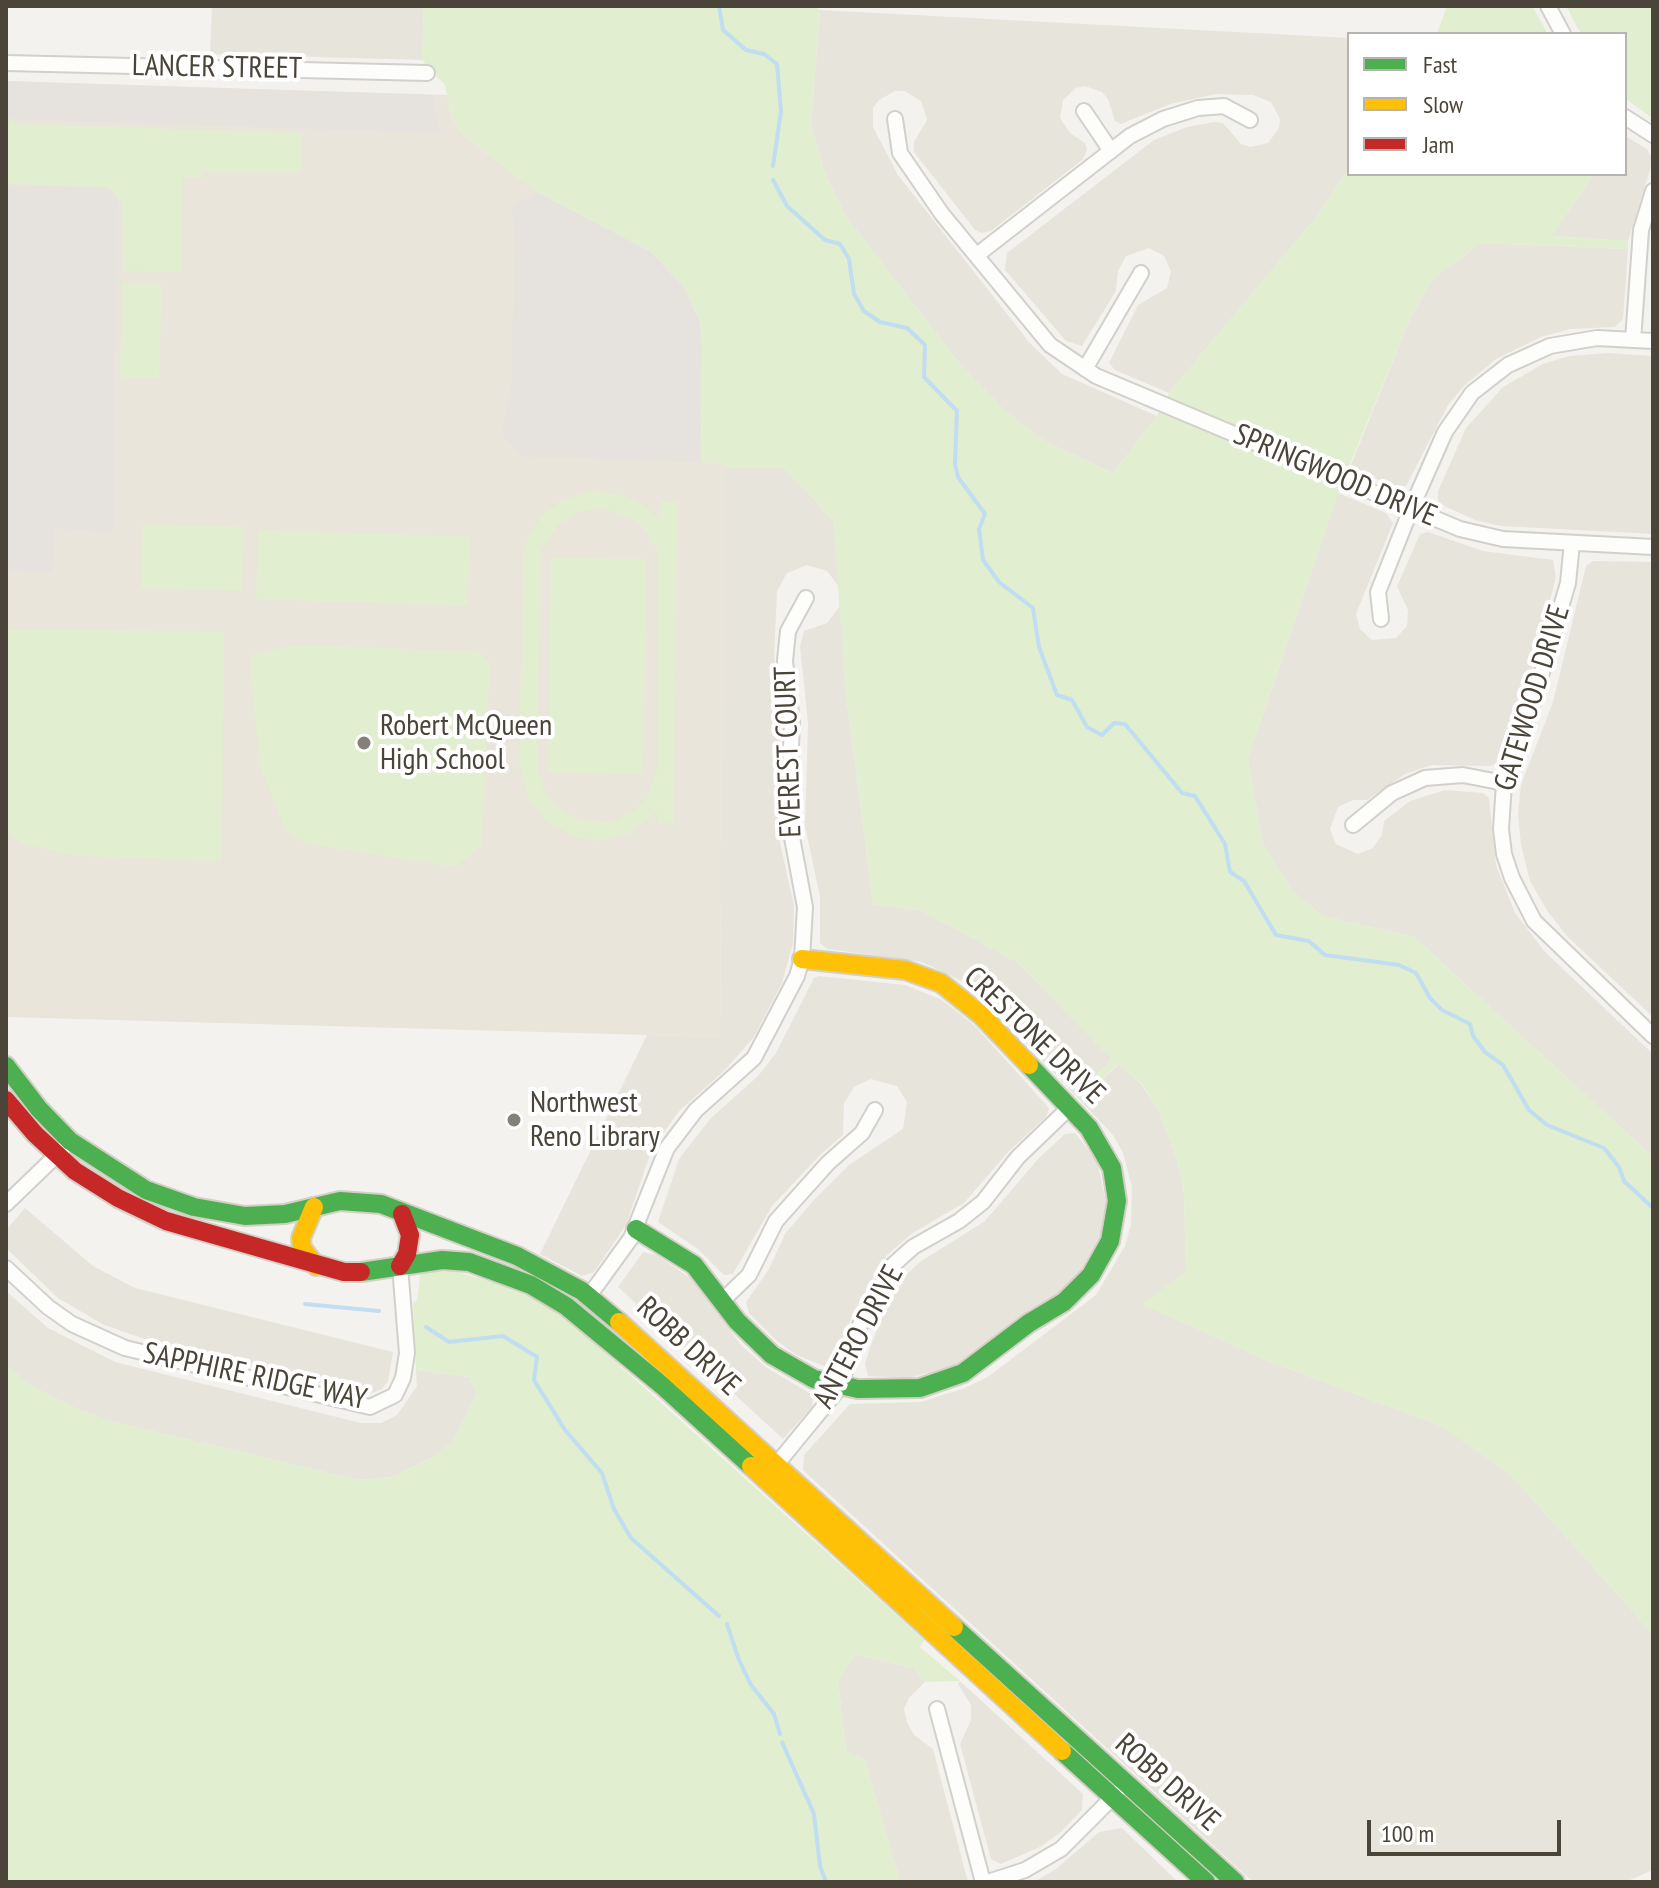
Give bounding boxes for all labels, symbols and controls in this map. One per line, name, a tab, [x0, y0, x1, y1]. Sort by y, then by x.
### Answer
legend	[1347, 32, 1627, 176]
street label: LANCER STREET	[132, 49, 302, 87]
text: Fast	[1423, 49, 1457, 80]
text: Slow	[1423, 89, 1463, 120]
text: Jam	[1423, 129, 1454, 160]
street label: SPRINGWOOD DRIVE	[1228, 417, 1442, 535]
street label: GATEWOOD DRIVE	[1488, 601, 1578, 795]
street label: EVEREST COURT	[768, 666, 810, 838]
place label: Robert McQueen High School	[380, 708, 552, 778]
marker: Robert McQueen High School	[355, 734, 373, 752]
street label: CRESTONE DRIVE	[956, 960, 1112, 1112]
place label: Northwest Reno Library	[530, 1085, 660, 1156]
marker: Northwest Reno Library	[505, 1111, 523, 1129]
street label: ANTERO DRIVE	[806, 1259, 912, 1415]
street label: ROBB DRIVE	[629, 1290, 747, 1404]
street label: SAPPHIRE RIDGE WAY	[140, 1336, 370, 1418]
street label: ROBB DRIVE	[1107, 1727, 1227, 1839]
scale bar	[1371, 1804, 1565, 1854]
text: 100 m	[1381, 1818, 1434, 1849]

